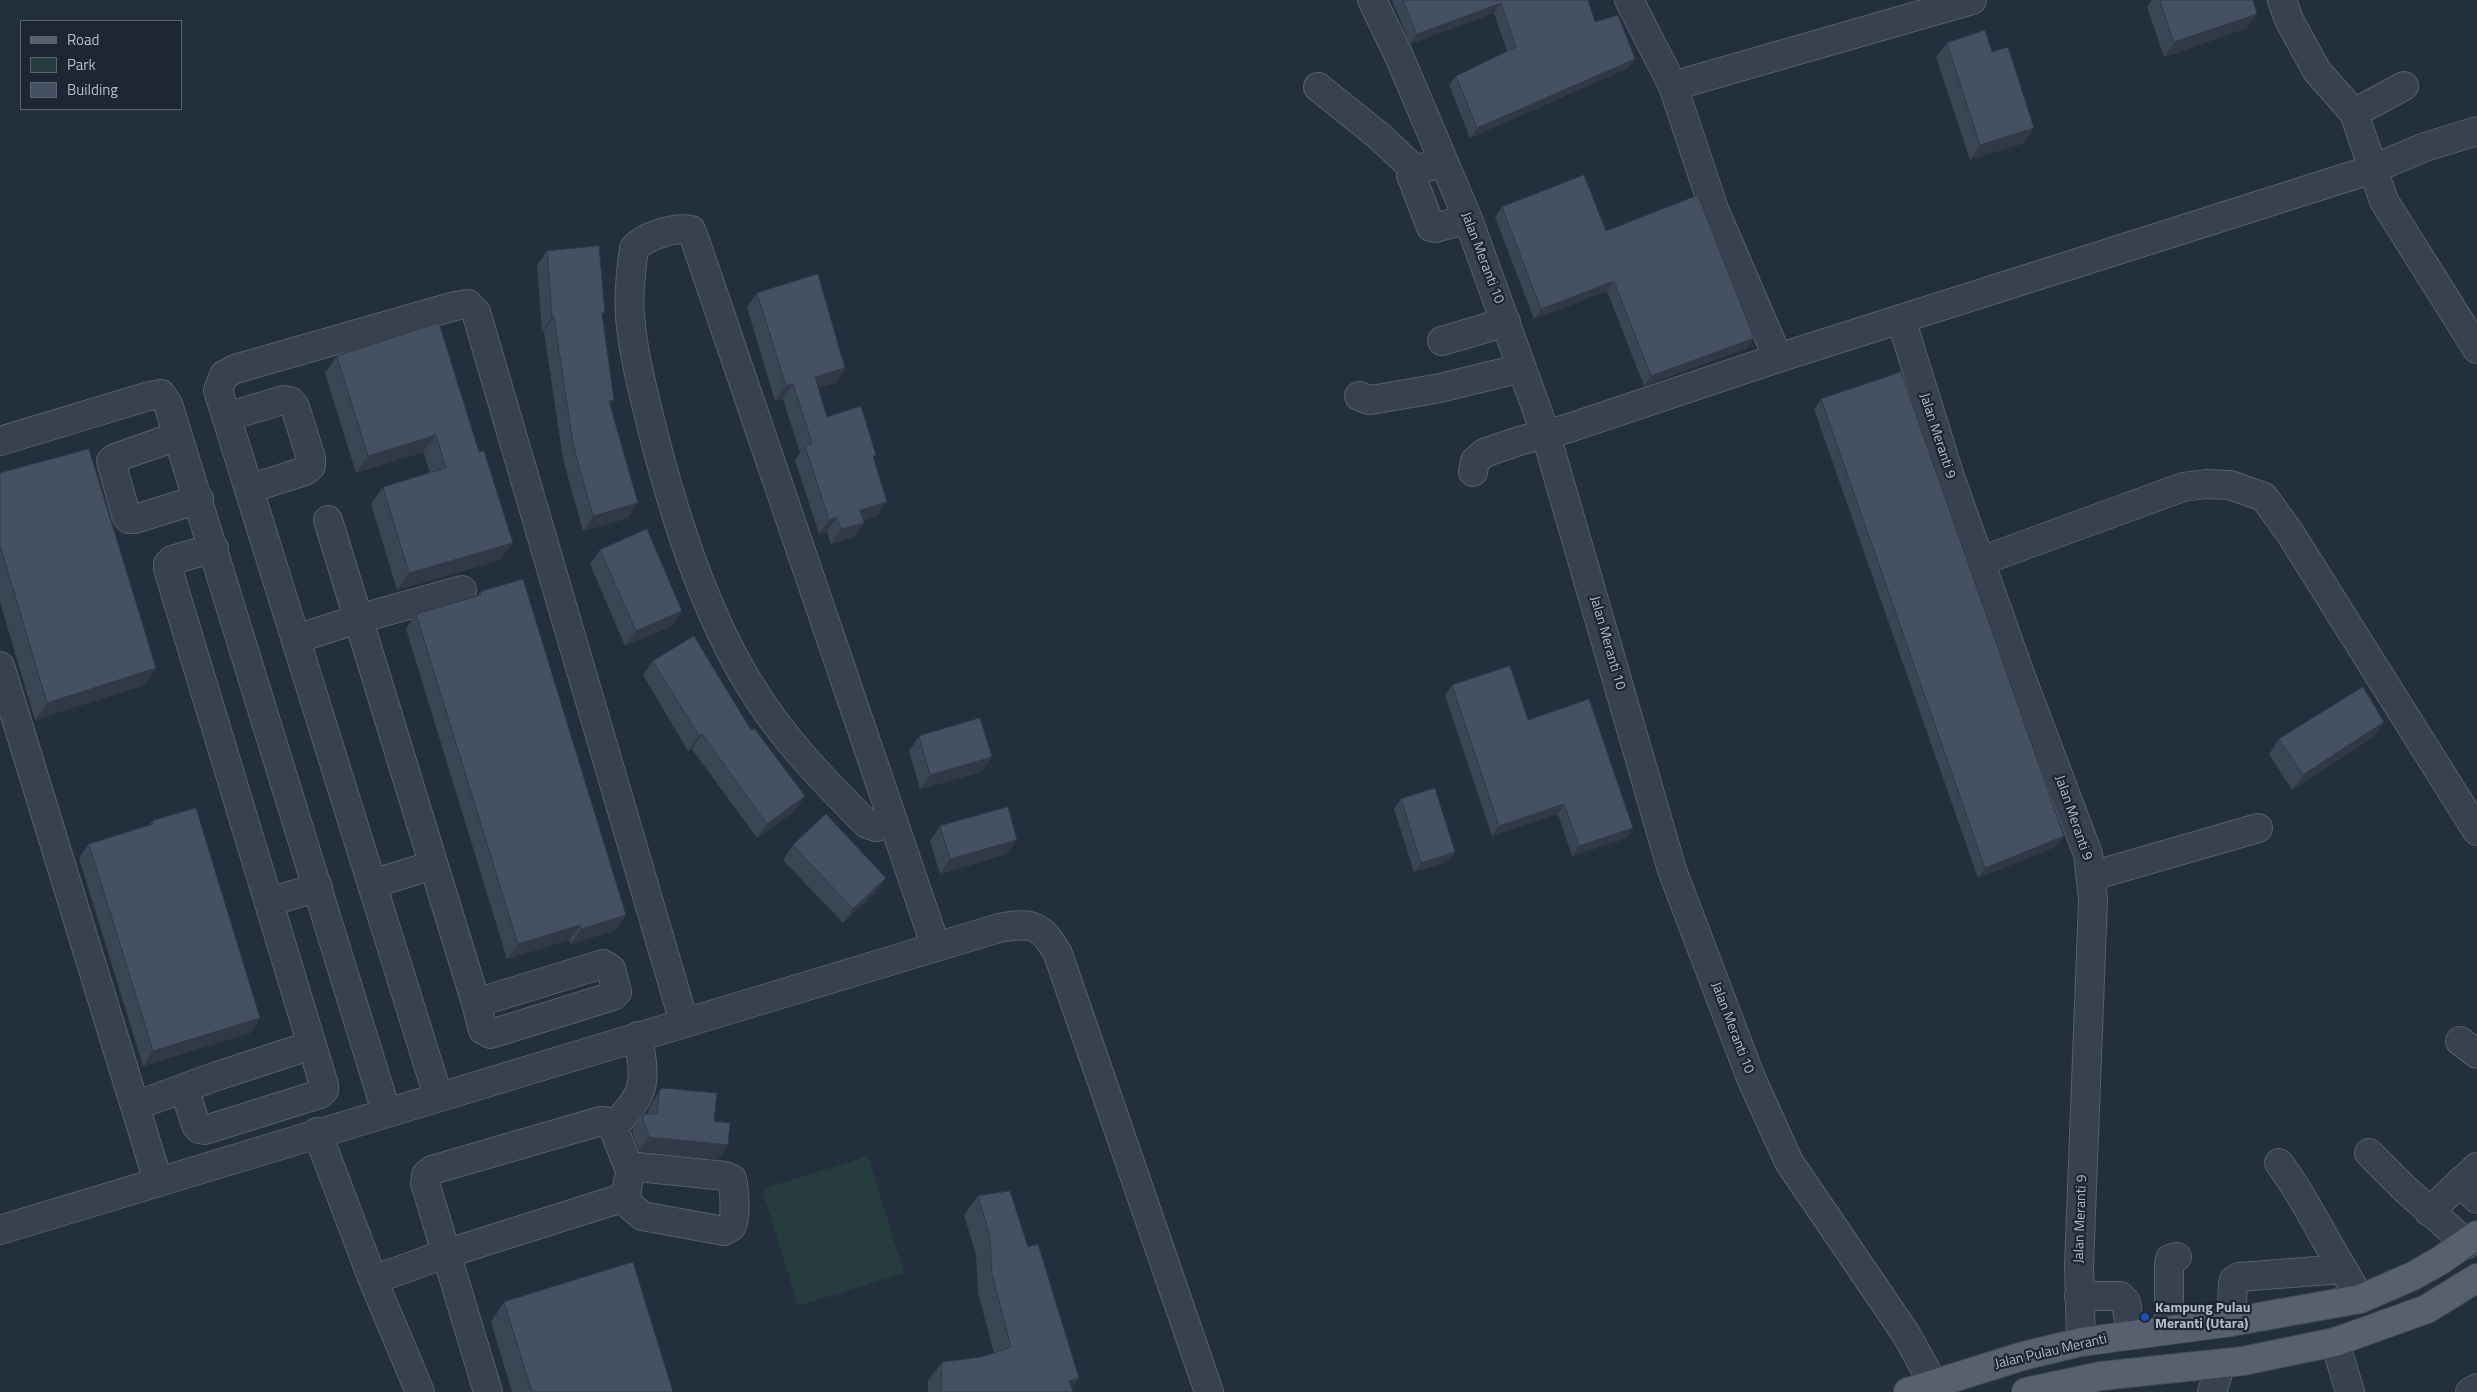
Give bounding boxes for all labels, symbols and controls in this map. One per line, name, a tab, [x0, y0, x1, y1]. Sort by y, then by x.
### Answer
legend	[20, 20, 182, 110]
text: Road	[67, 28, 99, 51]
text: Park	[67, 53, 96, 76]
text: Building	[67, 78, 118, 101]
street label: Jalan Meranti 10	[1457, 210, 1507, 306]
street label: Jalan Meranti 9	[1915, 391, 1959, 481]
street label: Jalan Meranti 10	[1586, 594, 1628, 692]
street label: Jalan Meranti 9	[2051, 773, 2095, 863]
street label: Jalan Meranti 10	[1707, 980, 1757, 1076]
street label: Jalan Meranti 9	[2071, 1174, 2091, 1264]
place label: Kampung Pulau Meranti (Utara)	[2155, 1301, 2250, 1334]
marker: Kampung Pulau Meranti (Utara)	[2139, 1311, 2151, 1323]
street label: Jalan Pulau Meranti	[1993, 1331, 2109, 1373]

